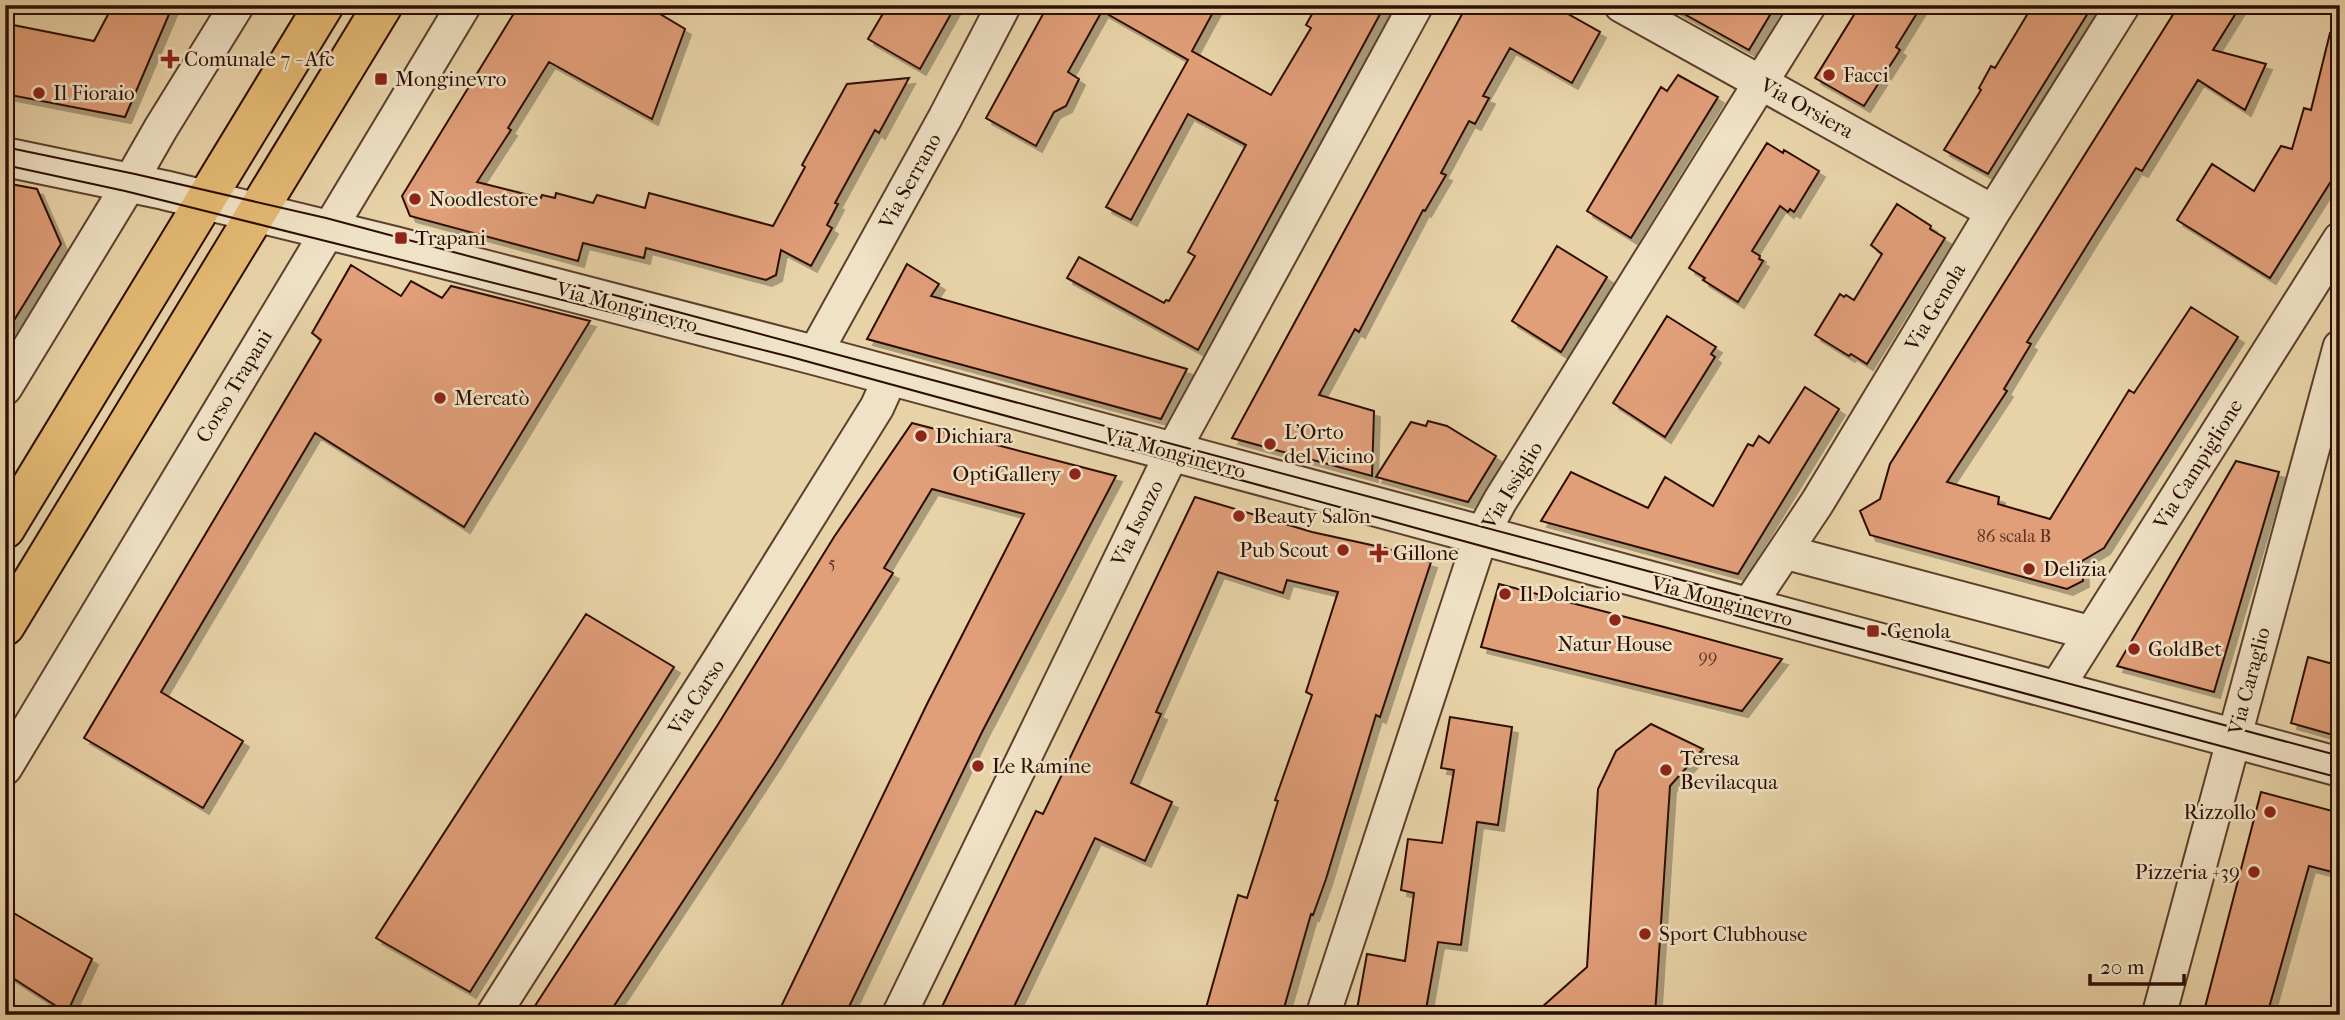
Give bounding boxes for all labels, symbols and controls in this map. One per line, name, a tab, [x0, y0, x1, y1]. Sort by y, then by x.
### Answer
place label: Comunale 7 - Afc	[184, 47, 334, 71]
marker: Comunale 7 - Afc	[162, 51, 178, 67]
place label: Facci	[1843, 63, 1889, 87]
place label: Monginevro	[395, 67, 506, 91]
marker: Facci	[1821, 67, 1837, 83]
marker: Monginevro	[373, 71, 389, 87]
street label: Via Orsiera	[1756, 72, 1858, 143]
place label: Il Fioraio	[53, 81, 135, 105]
marker: Il Fioraio	[31, 85, 47, 101]
street label: Via Serrano	[873, 129, 946, 234]
place label: Noodlestore	[429, 187, 538, 211]
marker: Noodlestore	[407, 191, 423, 207]
place label: Trapani	[415, 226, 486, 250]
marker: Trapani	[393, 230, 409, 246]
street label: Via Genola	[1899, 259, 1971, 356]
street label: Via Monginevro	[553, 276, 700, 337]
street label: Corso Trapani	[191, 325, 277, 447]
place label: Mercatò	[454, 386, 529, 410]
marker: Mercatò	[432, 390, 448, 406]
street label: Via Campiglione	[2148, 395, 2248, 534]
place label: L'Orto del Vicino	[1284, 420, 1374, 468]
street label: Via Monginevro	[1101, 422, 1248, 483]
place label: Dichiara	[935, 424, 1013, 448]
marker: Dichiara	[913, 428, 929, 444]
marker: L'Orto del Vicino	[1262, 436, 1278, 452]
street label: Via Issiglio	[1476, 437, 1547, 534]
place label: OptiGallery	[953, 462, 1062, 486]
marker: OptiGallery	[1067, 466, 1083, 482]
street label: Via Isonzo	[1105, 476, 1168, 571]
place label: Beauty Salon	[1253, 504, 1371, 528]
marker: Beauty Salon	[1231, 508, 1247, 524]
house number: 86 scala B	[1977, 526, 2051, 547]
place label: Pub Scout	[1239, 538, 1330, 562]
place label: Gillone	[1393, 541, 1459, 565]
marker: Pub Scout	[1335, 542, 1351, 558]
marker: Gillone	[1371, 545, 1387, 561]
house number: 5	[828, 553, 836, 574]
place label: Delizia	[2043, 557, 2107, 581]
marker: Delizia	[2021, 561, 2037, 577]
street label: Via Monginevro	[1648, 570, 1795, 631]
place label: Il Dolciario	[1519, 582, 1620, 606]
marker: Il Dolciario	[1497, 586, 1513, 602]
marker: Natur House	[1607, 612, 1623, 628]
place label: Genola	[1887, 619, 1951, 643]
marker: Genola	[1865, 623, 1881, 639]
street label: Via Caraglio	[2223, 625, 2275, 738]
place label: Natur House	[1558, 632, 1672, 656]
place label: GoldBet	[2148, 637, 2222, 661]
marker: GoldBet	[2126, 641, 2142, 657]
house number: 99	[1699, 646, 1717, 667]
street label: Via Carso	[662, 655, 729, 740]
place label: Teresa Bevilacqua	[1680, 746, 1778, 794]
place label: Le Ramine	[992, 754, 1091, 778]
marker: Le Ramine	[970, 758, 986, 774]
marker: Teresa Bevilacqua	[1658, 762, 1674, 778]
place label: Rizzollo	[2183, 800, 2256, 824]
marker: Rizzollo	[2262, 804, 2278, 820]
place label: Pizzeria +39	[2135, 860, 2240, 884]
marker: Pizzeria +39	[2246, 864, 2262, 880]
place label: Sport Clubhouse	[1659, 922, 1807, 946]
marker: Sport Clubhouse	[1637, 926, 1653, 942]
scale bar	[2090, 943, 2184, 987]
text: 20 m	[2100, 955, 2145, 979]

